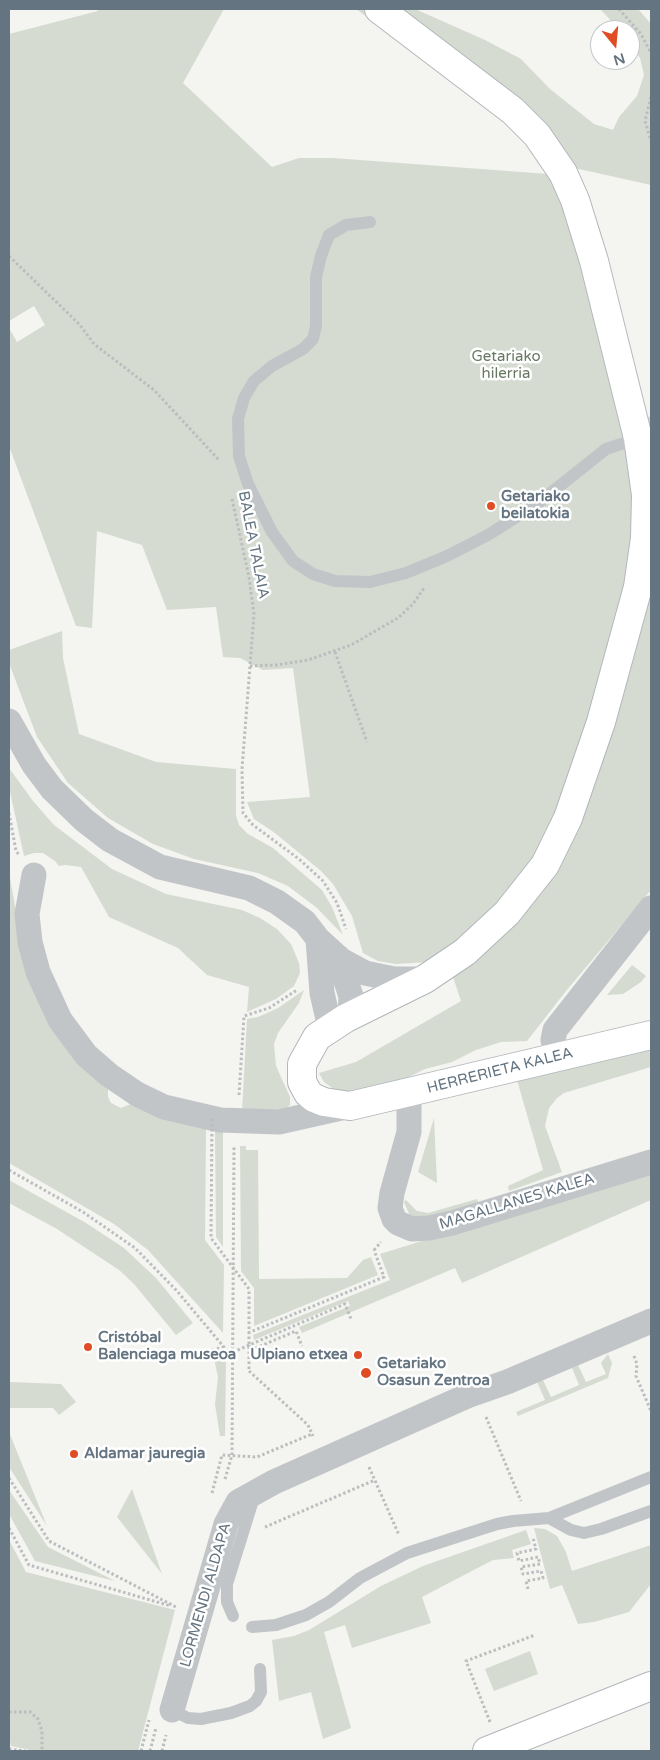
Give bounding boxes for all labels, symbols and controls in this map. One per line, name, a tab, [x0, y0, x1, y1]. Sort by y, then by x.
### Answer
north arrow	[590, 20, 640, 70]
text: N	[611, 49, 627, 69]
park label: Getariako hilerria	[471, 348, 541, 383]
place label: Getariako beilatokia	[501, 488, 570, 523]
street label: BALEA TALAIA	[234, 490, 272, 600]
marker: Getariako beilatokia	[485, 500, 497, 512]
street label: HERRERIETA KALEA	[425, 1044, 575, 1098]
street label: MAGALLANES KALEA	[437, 1170, 597, 1234]
place label: Cristóbal Balenciaga museoa	[98, 1329, 236, 1364]
marker: Cristóbal Balenciaga museoa	[82, 1341, 94, 1353]
place label: Ulpiano etxea	[250, 1346, 348, 1364]
marker: Ulpiano etxea	[352, 1349, 364, 1361]
place label: Getariako Osasun Zentroa	[377, 1355, 490, 1390]
marker: Getariako Osasun Zentroa	[359, 1366, 373, 1380]
place label: Aldamar jauregia	[84, 1445, 206, 1463]
marker: Aldamar jauregia	[68, 1448, 80, 1460]
street label: LORMENDI ALDAPA	[177, 1521, 235, 1669]

